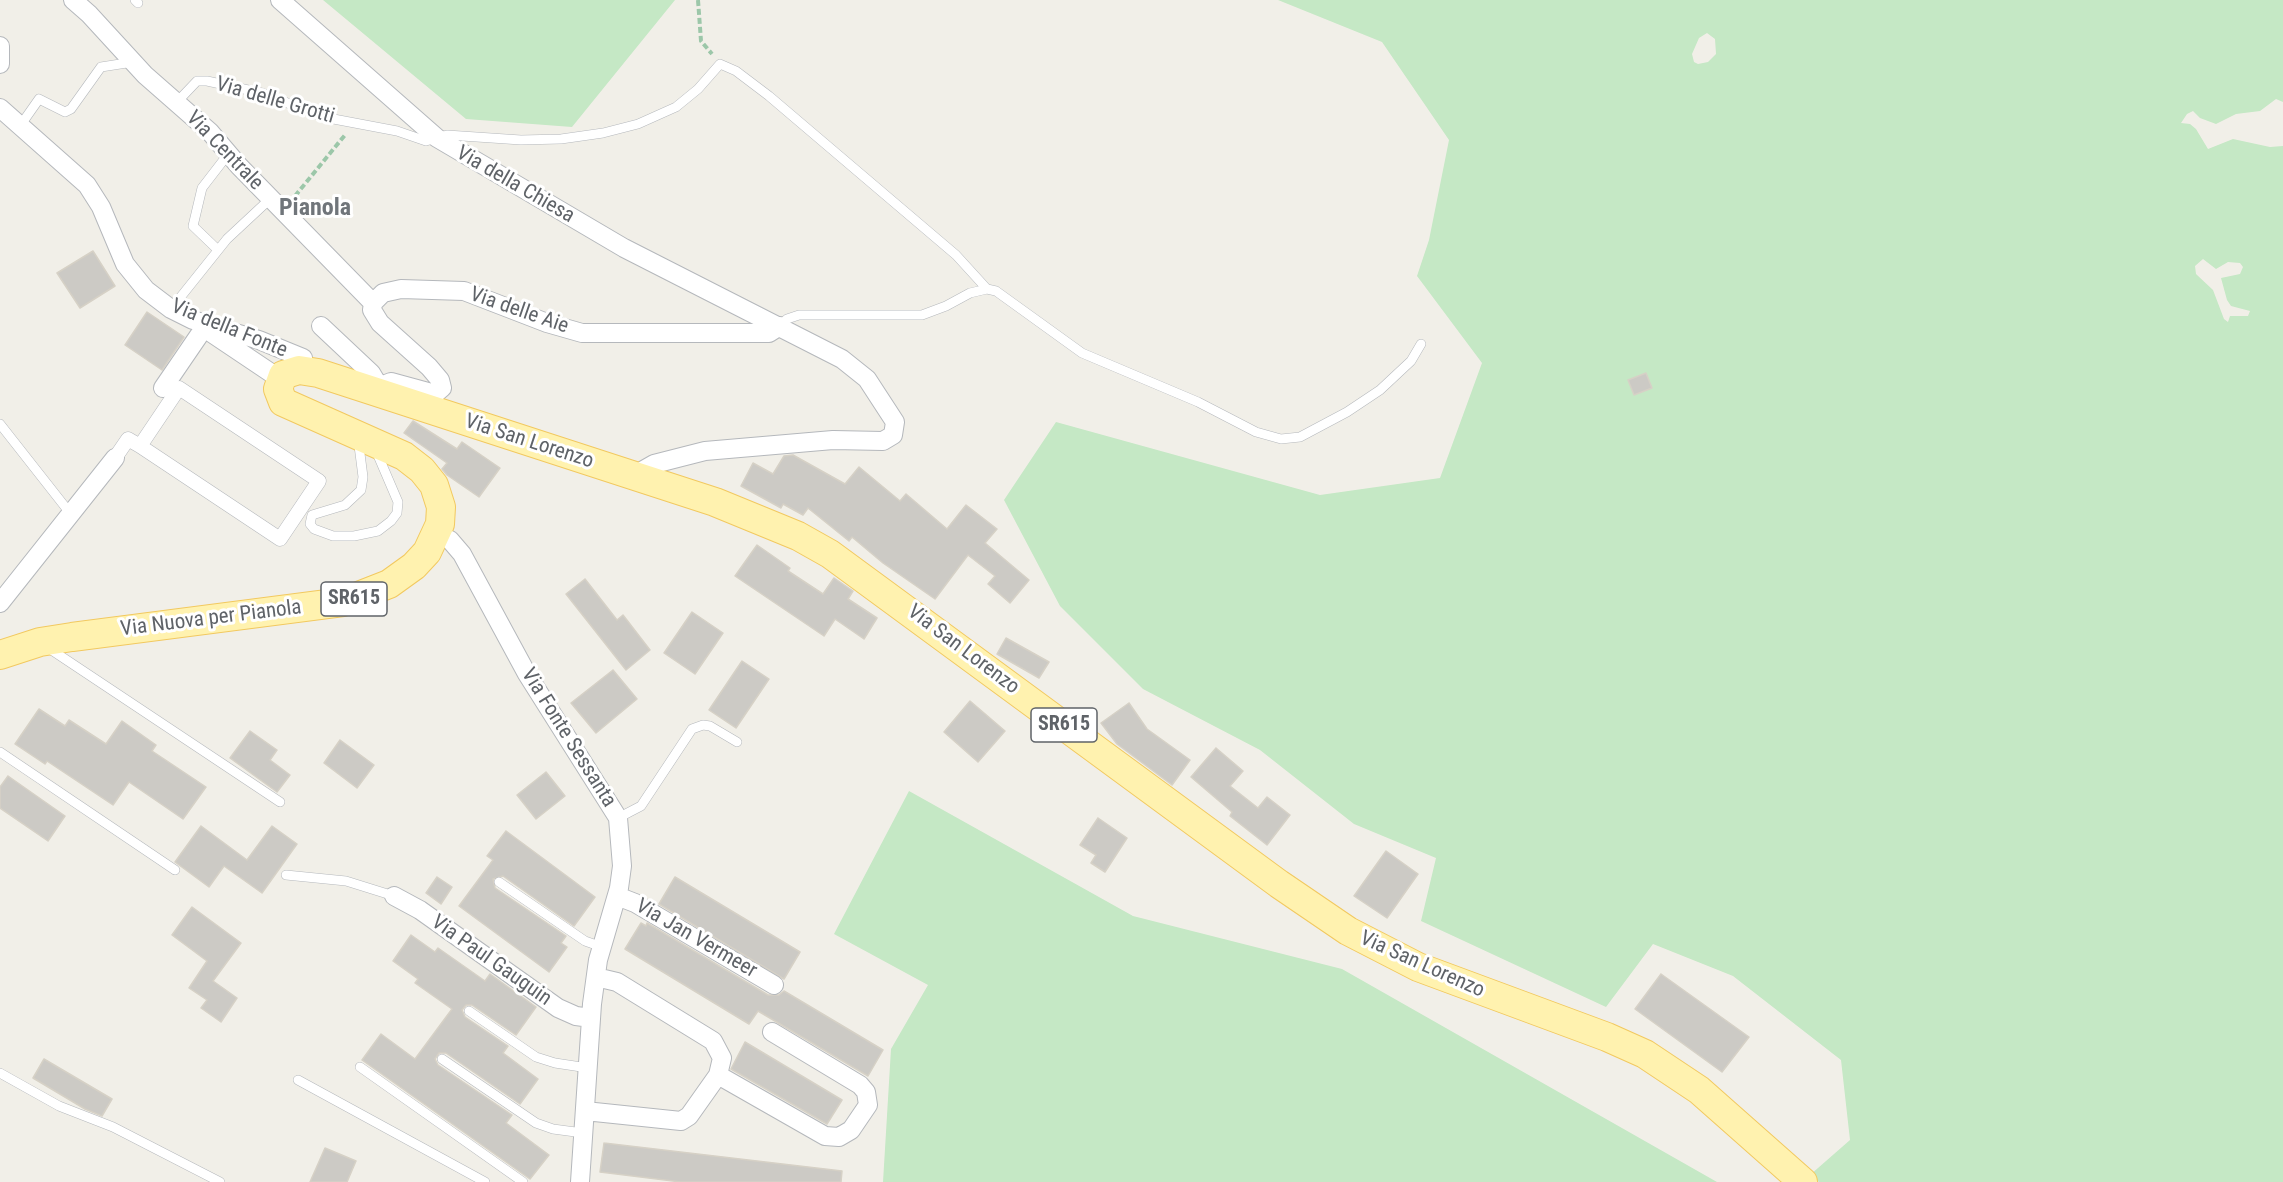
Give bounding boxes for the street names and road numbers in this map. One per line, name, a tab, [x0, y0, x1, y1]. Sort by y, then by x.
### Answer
street label: Via delle Grotti	[213, 72, 337, 130]
street label: Via Centrale	[180, 106, 268, 196]
street label: Via della Chiesa	[451, 141, 579, 229]
street label: Via delle Aie	[466, 282, 572, 340]
street label: Via della Fonte	[167, 294, 291, 364]
street label: Via San Lorenzo	[462, 409, 596, 475]
road number: SR615	[321, 582, 387, 616]
street label: Via Nuova per Pianola	[119, 595, 303, 643]
street label: Via San Lorenzo	[902, 600, 1024, 700]
street label: Via Fonte Sessanta	[515, 664, 621, 812]
road number: SR615	[1031, 708, 1097, 742]
street label: Via Jan Vermeer	[631, 894, 761, 984]
street label: Via Paul Gauguin	[426, 910, 556, 1012]
street label: Via San Lorenzo	[1356, 926, 1488, 1004]

